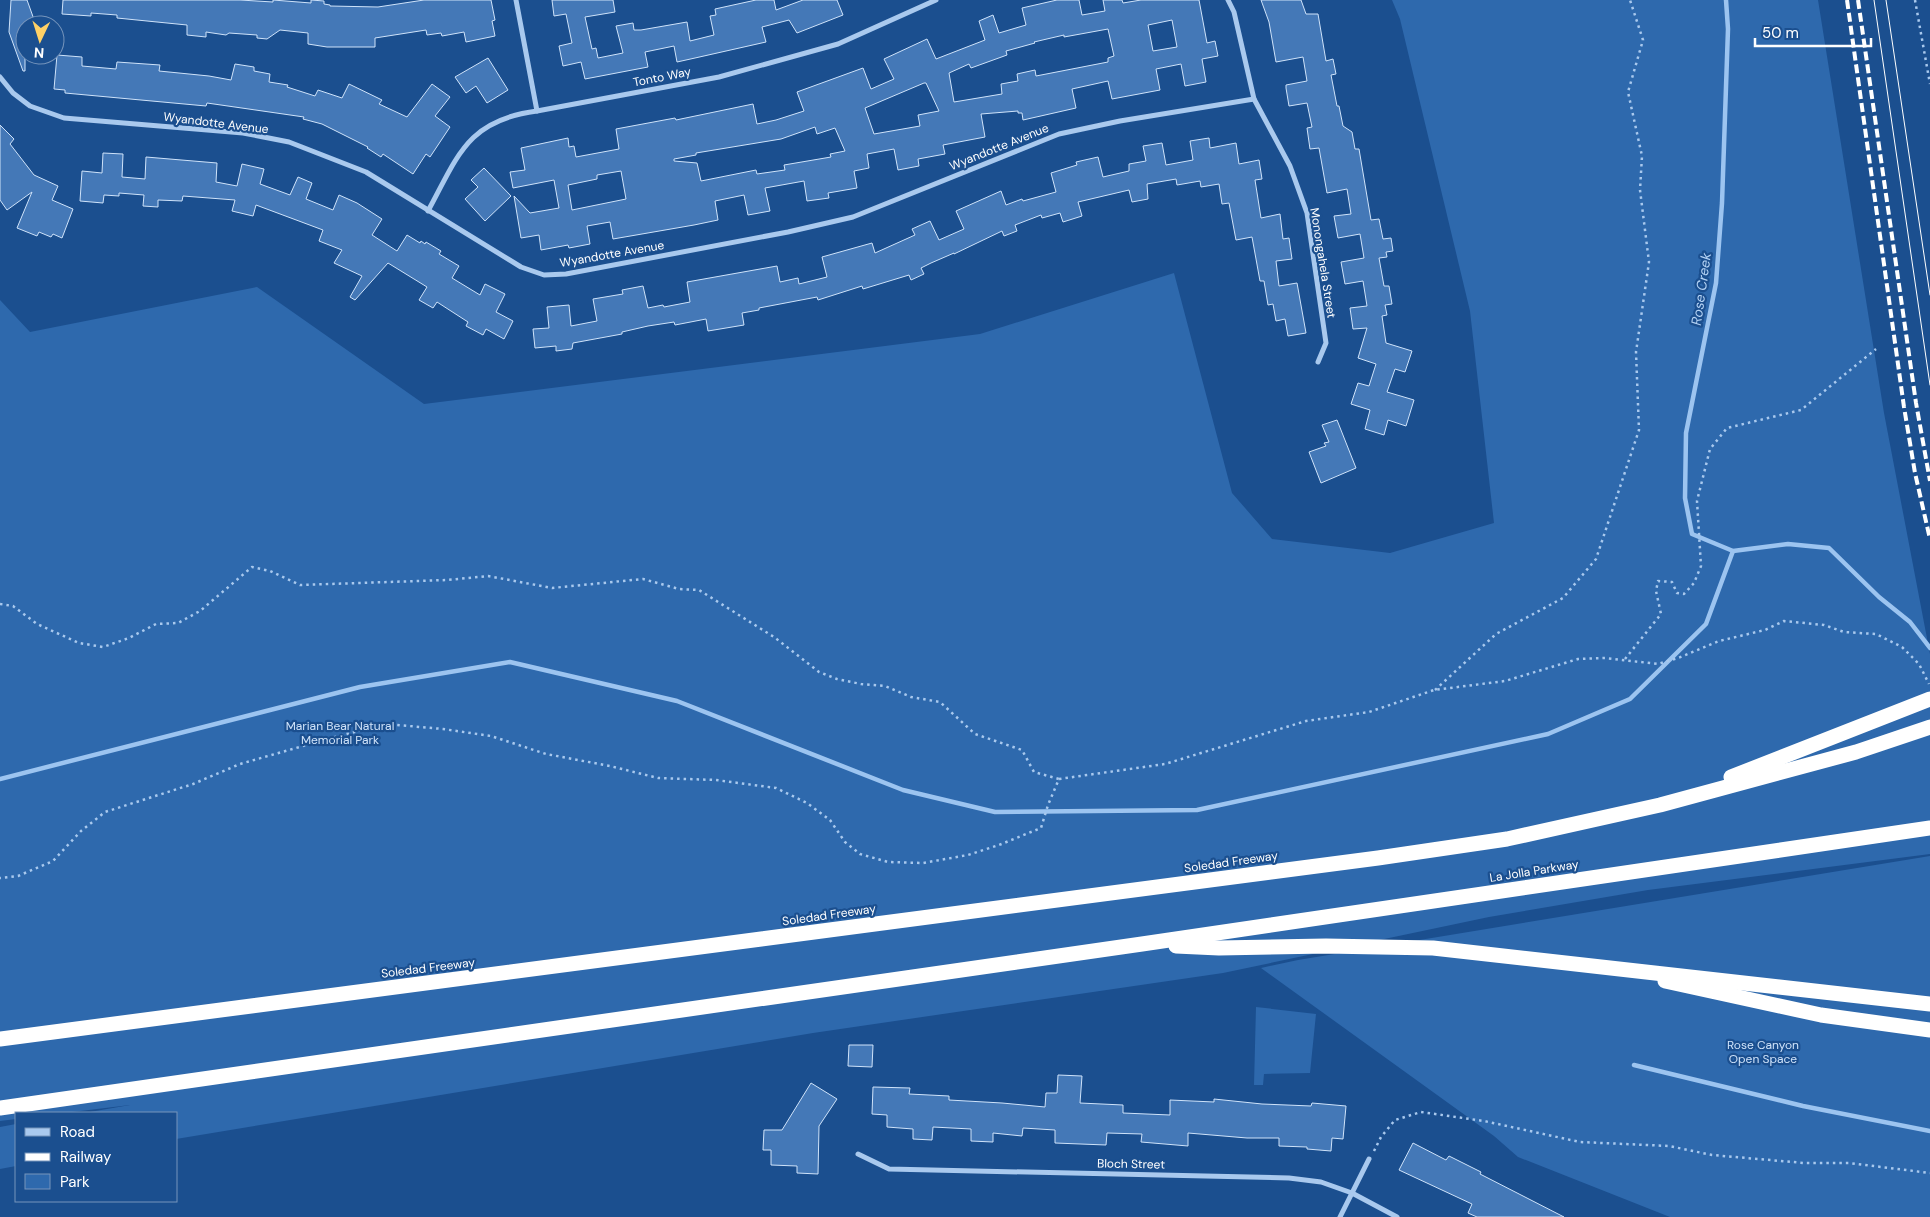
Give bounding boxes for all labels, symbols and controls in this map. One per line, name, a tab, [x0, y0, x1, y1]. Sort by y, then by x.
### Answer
north arrow	[15, 15, 65, 65]
scale bar	[1755, 15, 1871, 47]
text: 50 m	[1762, 23, 1799, 43]
text: N	[33, 44, 45, 62]
street label: Tonto Way	[632, 63, 693, 90]
street label: Wyandotte Avenue	[163, 109, 270, 137]
street label: Wyandotte Avenue	[947, 120, 1051, 174]
street label: Monongahela Street	[1306, 207, 1340, 320]
street label: Wyandotte Avenue	[559, 237, 666, 271]
water label: Rose Creek	[1687, 251, 1715, 327]
park label: Marian Bear Natural Memorial Park	[286, 718, 394, 748]
street label: Soledad Freeway	[1183, 847, 1279, 876]
street label: La Jolla Parkway	[1488, 856, 1580, 886]
street label: Soledad Freeway	[781, 900, 877, 929]
street label: Soledad Freeway	[380, 954, 476, 982]
park label: Rose Canyon Open Space	[1727, 1037, 1799, 1067]
legend	[15, 1112, 178, 1202]
text: Road	[60, 1122, 95, 1142]
text: Railway	[60, 1147, 112, 1167]
street label: Bloch Street	[1097, 1155, 1165, 1173]
text: Park	[60, 1172, 90, 1192]

